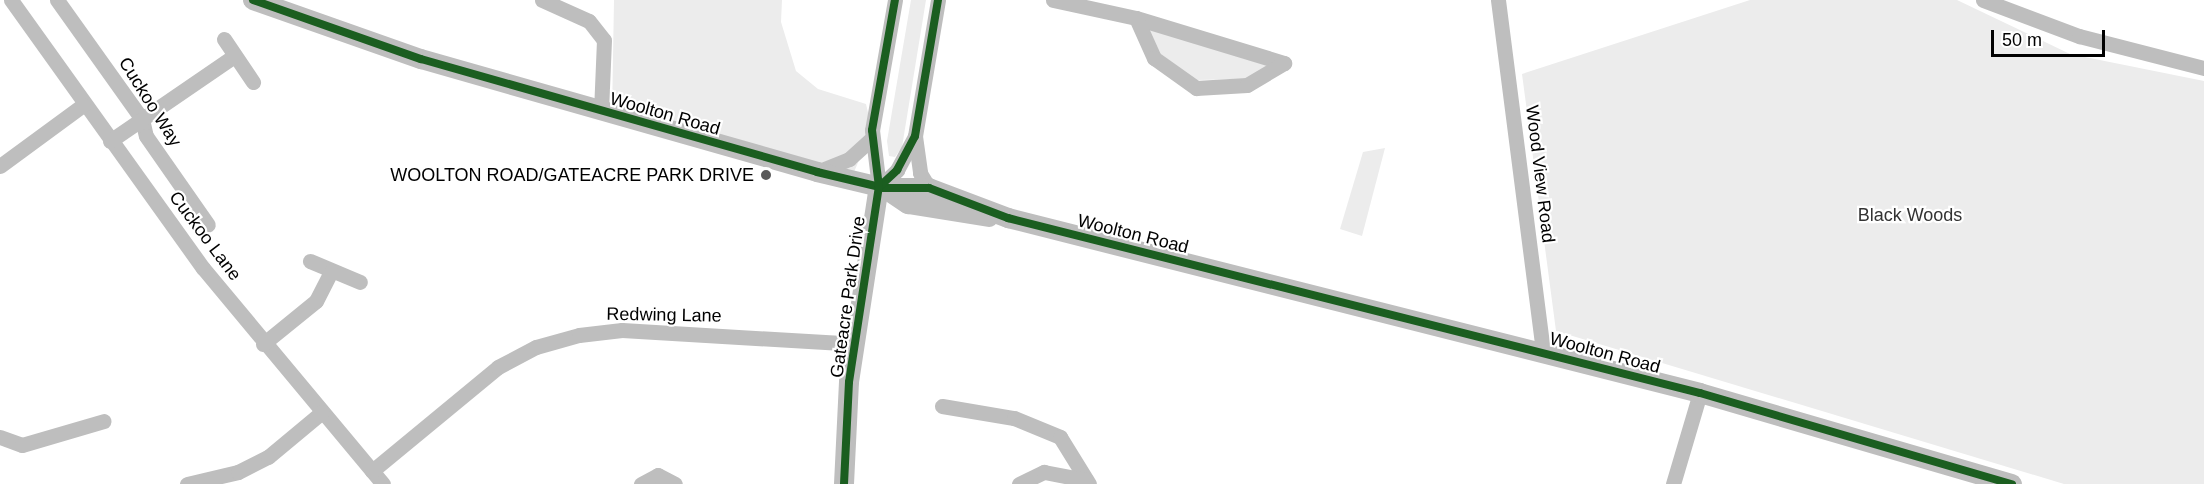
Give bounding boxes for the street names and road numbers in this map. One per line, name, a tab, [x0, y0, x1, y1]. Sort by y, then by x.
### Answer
street label: Cuckoo Way	[114, 53, 186, 151]
street label: Woolton Road	[607, 88, 723, 140]
street label: Wood View Road	[1521, 104, 1559, 244]
street label: Cuckoo Lane	[164, 187, 246, 285]
street label: Woolton Road	[1075, 210, 1191, 258]
street label: Gateacre Park Drive	[826, 215, 870, 379]
street label: Redwing Lane	[606, 303, 722, 327]
street label: Woolton Road	[1547, 328, 1663, 378]

